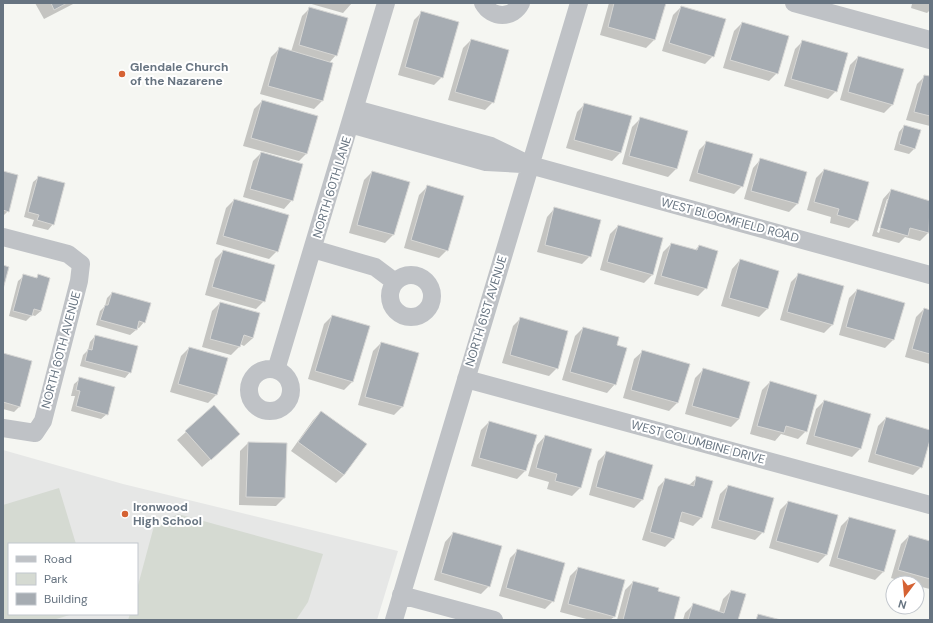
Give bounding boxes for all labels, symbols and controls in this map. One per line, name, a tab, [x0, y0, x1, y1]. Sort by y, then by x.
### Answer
place label: Glendale Church of the Nazarene	[130, 59, 229, 89]
marker: Glendale Church of the Nazarene	[117, 69, 127, 79]
street label: NORTH 60TH LANE	[309, 134, 355, 240]
street label: WEST BLOOMFIELD ROAD	[659, 194, 801, 246]
street label: NORTH 61ST AVENUE	[461, 253, 511, 368]
street label: NORTH 60TH AVENUE	[38, 289, 84, 410]
street label: WEST COLUMBINE DRIVE	[629, 416, 767, 468]
place label: Ironwood High School	[133, 499, 202, 529]
marker: Ironwood High School	[120, 509, 130, 519]
legend	[8, 543, 138, 615]
text: Road	[44, 551, 72, 567]
text: Park	[44, 571, 68, 587]
north arrow	[885, 575, 925, 615]
text: Building	[44, 591, 88, 607]
text: N	[896, 597, 908, 612]

